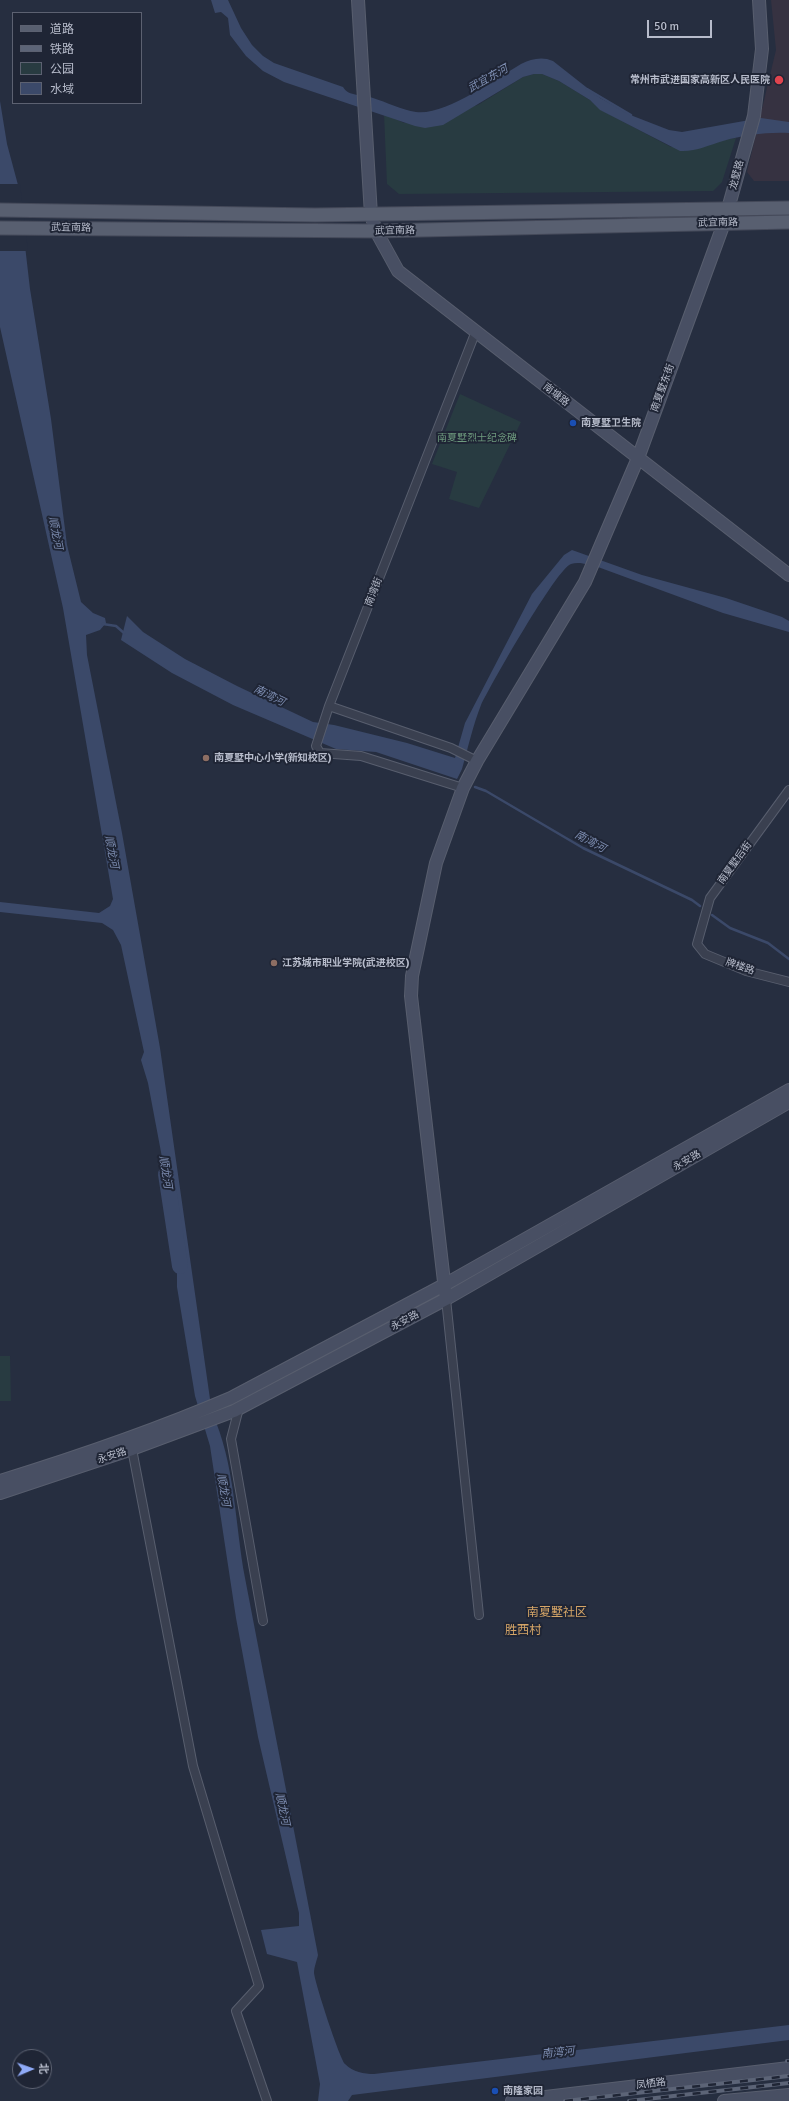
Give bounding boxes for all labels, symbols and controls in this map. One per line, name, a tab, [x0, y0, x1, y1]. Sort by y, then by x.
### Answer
legend	[12, 12, 142, 104]
scale bar	[649, 12, 714, 38]
text: 50 m	[654, 19, 679, 34]
text: 道路	[50, 22, 74, 37]
text: 铁路	[50, 42, 74, 57]
text: 公园	[50, 62, 74, 77]
water label: 武宜东河	[466, 63, 510, 95]
place label: 常州市武进国家高新区人民医院	[630, 74, 770, 86]
marker: 常州市武进国家高新区人民医院	[773, 74, 785, 86]
text: 水域	[50, 82, 74, 97]
street label: 龙墅路	[727, 159, 747, 191]
street label: 武宜南路	[698, 217, 738, 229]
street label: 武宜南路	[51, 222, 91, 234]
street label: 武宜南路	[375, 225, 415, 237]
street label: 南夏墅东街	[649, 362, 677, 414]
street label: 南塘路	[540, 381, 572, 409]
place label: 南夏墅卫生院	[581, 417, 641, 429]
marker: 南夏墅卫生院	[568, 418, 578, 428]
park label: 南夏墅烈士纪念碑	[437, 432, 517, 444]
water label: 顺龙河	[45, 516, 65, 550]
street label: 南湾街	[363, 576, 385, 608]
water label: 南湾河	[251, 683, 287, 709]
place label: 南夏墅中心小学(新知校区)	[214, 752, 331, 764]
marker: 南夏墅中心小学(新知校区)	[201, 753, 211, 763]
water label: 南湾河	[572, 828, 608, 856]
water label: 顺龙河	[101, 835, 121, 869]
street label: 南夏墅后街	[715, 839, 755, 887]
street label: 牌楼路	[724, 956, 756, 978]
place label: 江苏城市职业学院(武进校区)	[282, 957, 409, 969]
marker: 江苏城市职业学院(武进校区)	[269, 958, 279, 968]
street label: 永安路	[671, 1148, 703, 1174]
water label: 顺龙河	[156, 1155, 174, 1189]
street label: 永安路	[389, 1309, 421, 1333]
street label: 永安路	[96, 1446, 128, 1466]
water label: 顺龙河	[214, 1473, 232, 1507]
district label: 南夏墅社区	[527, 1606, 587, 1620]
district label: 胜西村	[505, 1624, 541, 1638]
water label: 顺龙河	[272, 1791, 292, 1827]
water label: 南湾河	[541, 2045, 575, 2061]
north arrow	[12, 2049, 52, 2089]
text: 北	[37, 2063, 50, 2074]
street label: 凤栖路	[635, 2076, 667, 2092]
place label: 南隆家园	[503, 2085, 543, 2097]
marker: 南隆家园	[490, 2086, 500, 2096]

